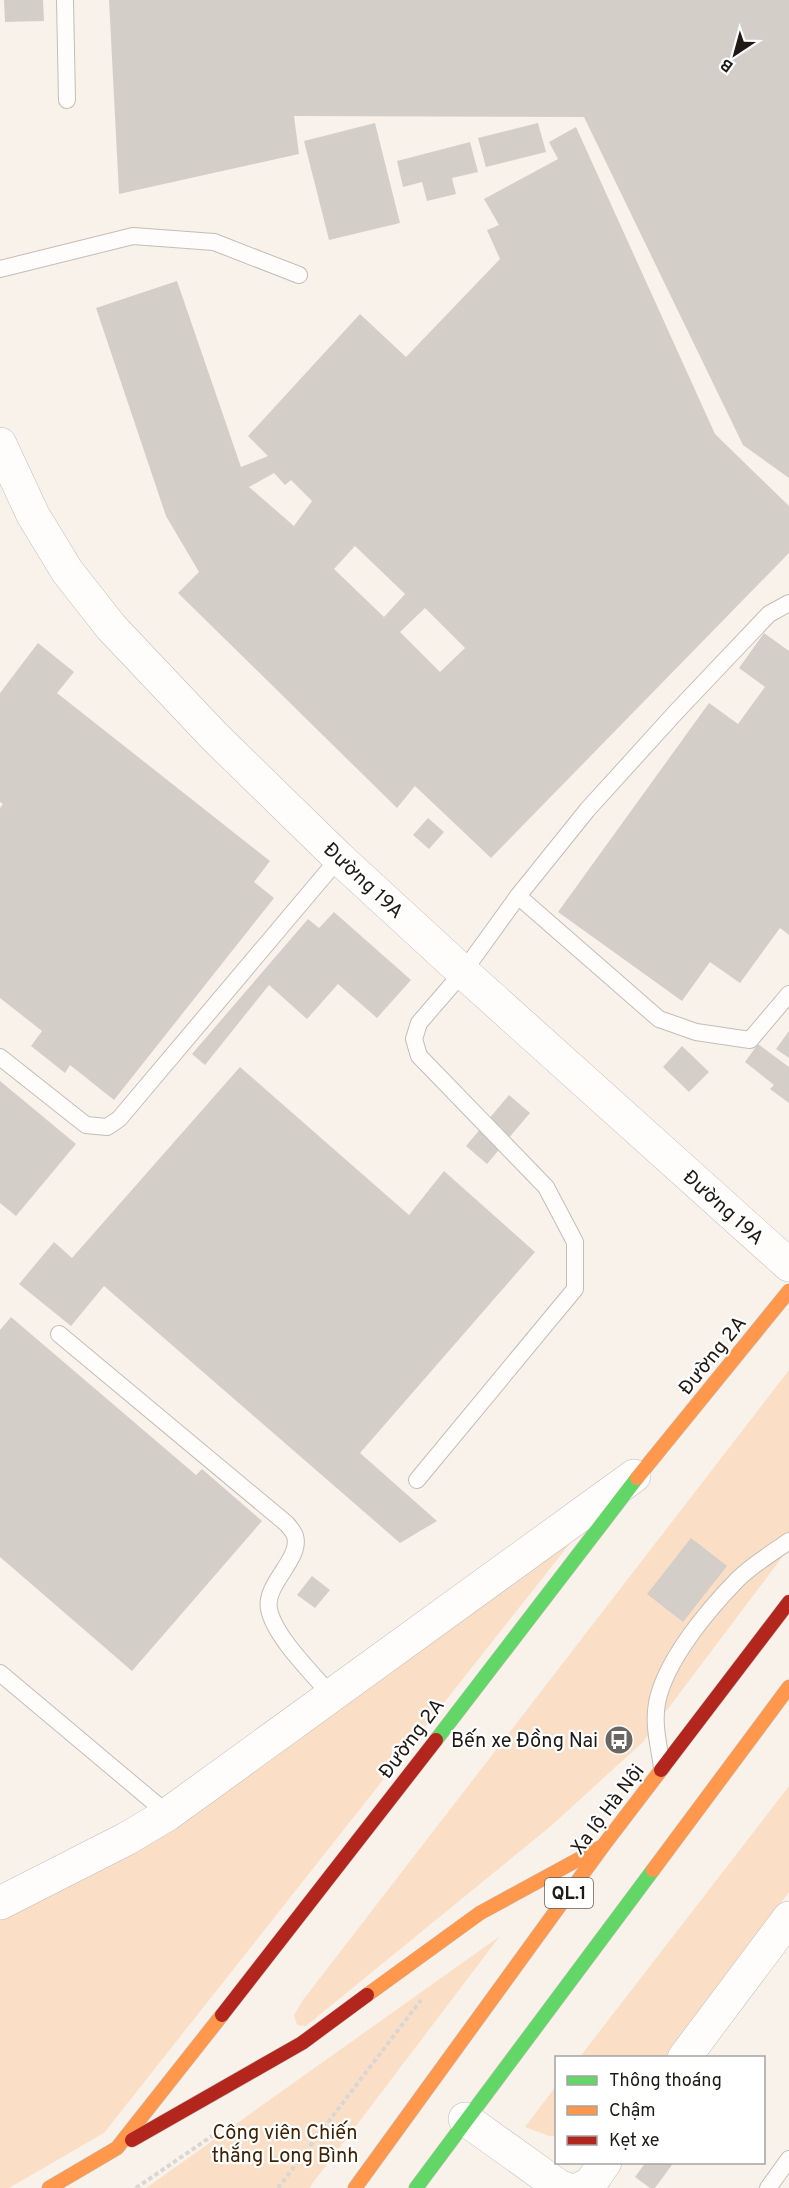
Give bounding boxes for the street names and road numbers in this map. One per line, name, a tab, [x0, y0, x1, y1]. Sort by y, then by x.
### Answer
street label: Đường 19A	[317, 838, 408, 925]
street label: Đường 19A	[677, 1165, 769, 1252]
street label: Đường 2A	[674, 1311, 753, 1401]
street label: Đường 2A	[374, 1694, 451, 1785]
street label: Xa lộ Hà Nội	[566, 1760, 651, 1861]
road number: QL.1	[545, 1878, 593, 1908]

